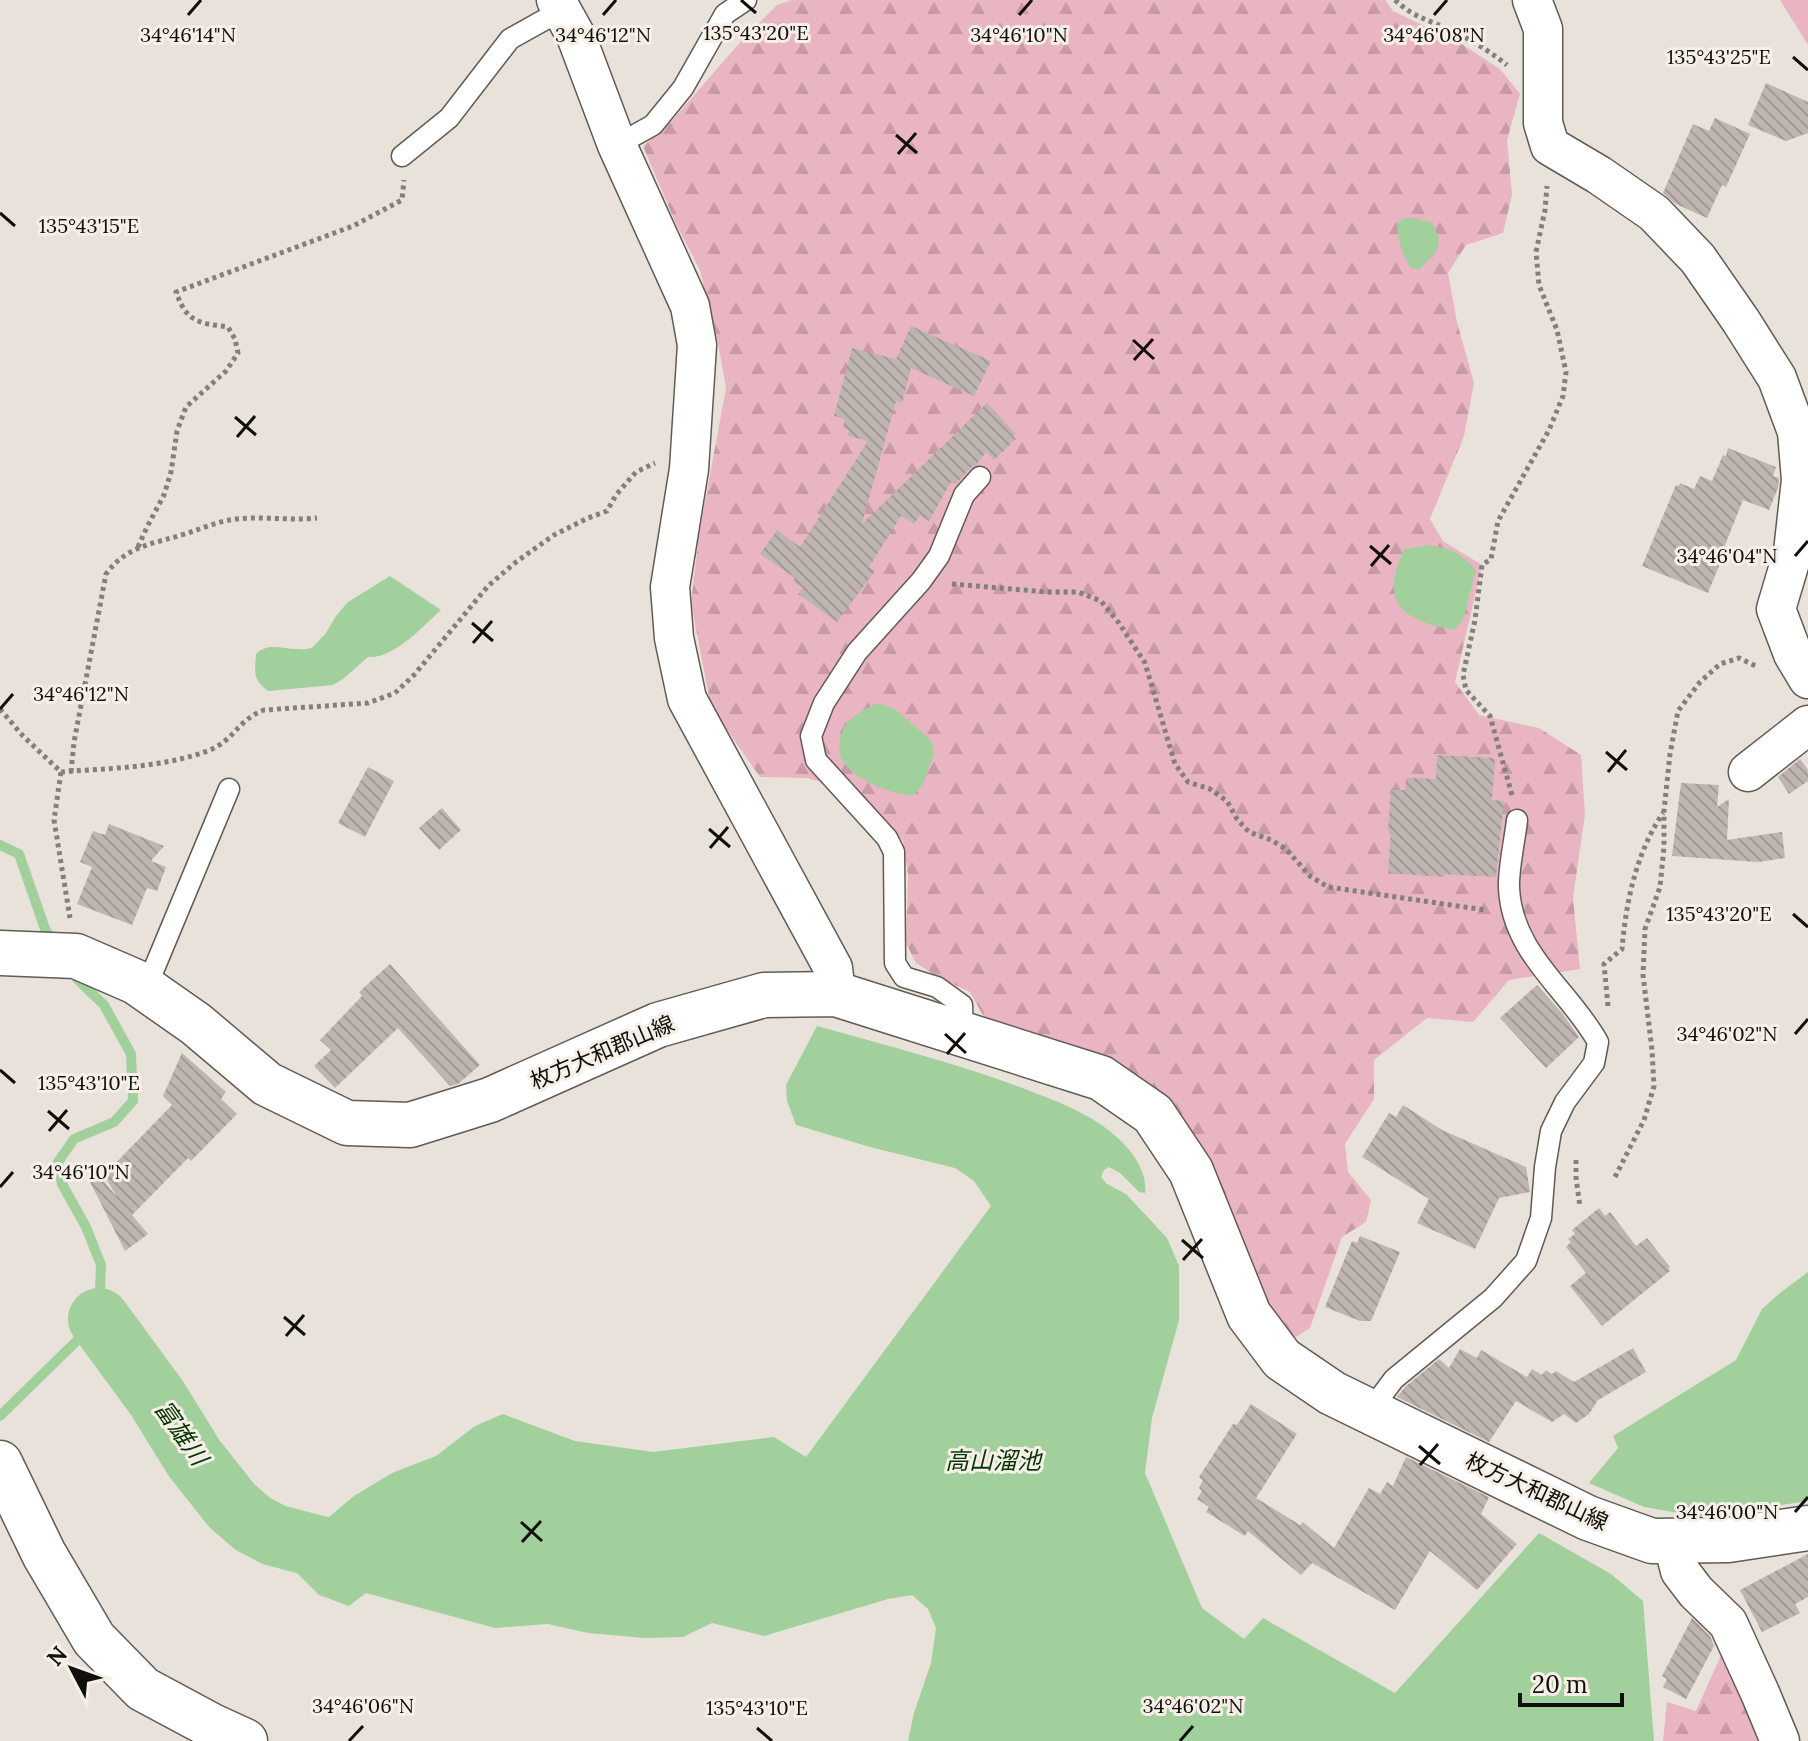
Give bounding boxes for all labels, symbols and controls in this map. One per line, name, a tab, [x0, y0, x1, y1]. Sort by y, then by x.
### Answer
text: 135°43'20"E	[703, 20, 809, 45]
text: 34°46'14"N	[140, 22, 236, 47]
text: 34°46'12"N	[555, 22, 651, 47]
text: 34°46'10"N	[970, 22, 1068, 47]
text: 34°46'08"N	[1383, 22, 1485, 47]
text: 135°43'25"E	[1667, 44, 1771, 69]
text: 135°43'15"E	[39, 213, 139, 238]
text: 34°46'04"N	[1677, 543, 1777, 568]
text: 34°46'12"N	[33, 681, 129, 706]
text: 135°43'20"E	[1666, 901, 1772, 926]
street label: 枚方大和郡山線	[526, 1009, 678, 1095]
text: 34°46'02"N	[1677, 1021, 1777, 1046]
text: 135°43'10"E	[38, 1070, 140, 1095]
text: 34°46'10"N	[32, 1159, 130, 1184]
water label: 富雄川	[148, 1394, 216, 1474]
water label: 高山溜池	[945, 1445, 1043, 1476]
street label: 枚方大和郡山線	[1461, 1446, 1613, 1536]
text: 34°46'00"N	[1676, 1499, 1778, 1524]
north arrow	[32, 1629, 112, 1709]
text: N	[41, 1640, 73, 1671]
scale bar	[1520, 1657, 1622, 1707]
text: 20 m	[1532, 1669, 1588, 1700]
text: 34°46'06"N	[312, 1693, 414, 1718]
text: 34°46'02"N	[1143, 1693, 1243, 1718]
text: 135°43'10"E	[706, 1695, 808, 1720]

